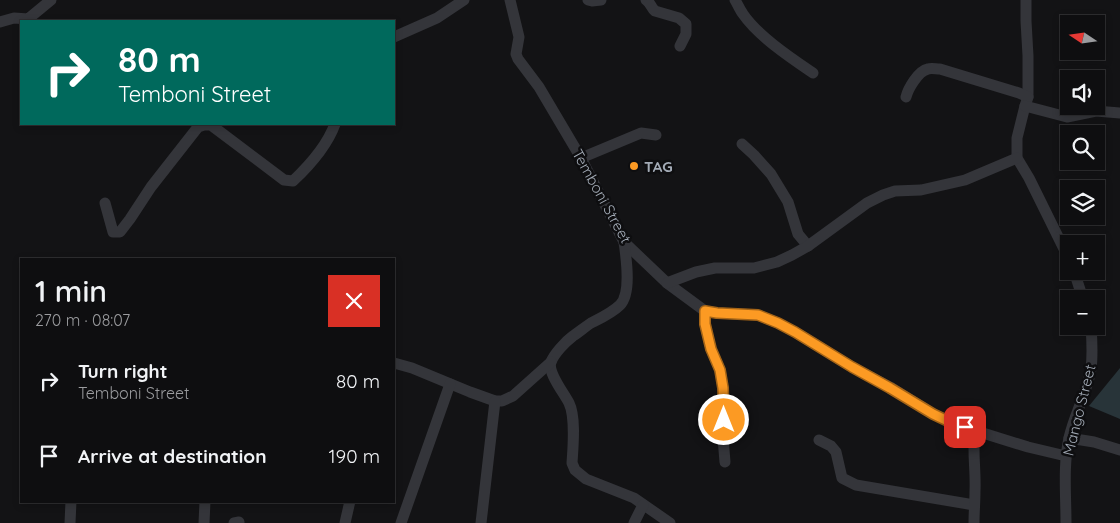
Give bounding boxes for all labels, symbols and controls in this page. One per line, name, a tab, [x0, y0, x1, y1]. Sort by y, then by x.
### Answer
north arrow	[1060, 15, 1105, 60]
map controls	[1060, 15, 1105, 335]
text: 80 m	[118, 37, 201, 81]
icon: right	[35, 40, 100, 105]
button: sound	[1060, 70, 1105, 115]
text: Temboni Street	[118, 80, 271, 108]
button: search	[1060, 125, 1105, 170]
street label: Temboni Street	[568, 146, 636, 246]
place label: TAG	[644, 157, 673, 176]
marker: TAG	[628, 160, 640, 172]
button: layers	[1060, 180, 1105, 225]
button: +	[1060, 235, 1105, 280]
text: 1 min	[35, 272, 107, 310]
button: close	[328, 275, 380, 327]
button: −	[1060, 290, 1105, 335]
text: 270 m · 08:07	[35, 310, 130, 330]
text: Turn right	[78, 359, 167, 383]
street label: Mango Street	[1058, 362, 1100, 458]
icon: right	[35, 367, 63, 395]
text: 80 m	[336, 369, 380, 393]
text: Temboni Street	[78, 383, 190, 403]
position arrow	[697, 393, 749, 445]
pin	[944, 406, 986, 448]
icon: arrive	[951, 413, 979, 441]
icon: arrive	[35, 442, 63, 470]
text: Arrive at destination	[78, 444, 267, 468]
text: 190 m	[329, 444, 380, 468]

